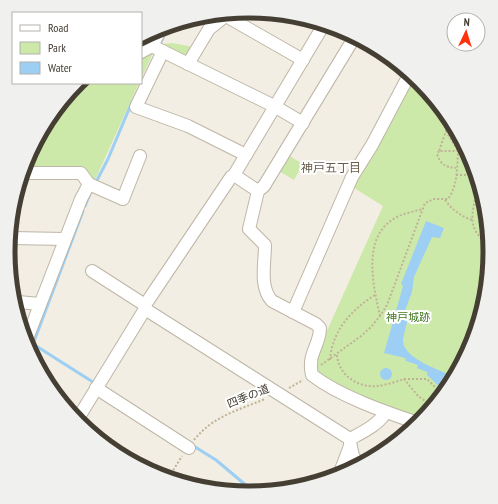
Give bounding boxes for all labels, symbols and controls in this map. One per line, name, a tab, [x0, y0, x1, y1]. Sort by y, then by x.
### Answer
legend	[12, 12, 142, 84]
north arrow	[446, 12, 486, 52]
text: N	[463, 15, 470, 29]
text: Road	[48, 20, 68, 35]
text: Park	[48, 40, 66, 55]
text: Water	[48, 60, 73, 75]
district label: 神戸五丁目	[301, 160, 361, 175]
park label: 神戸城跡	[386, 310, 430, 324]
street label: 四季の道	[225, 381, 271, 411]

